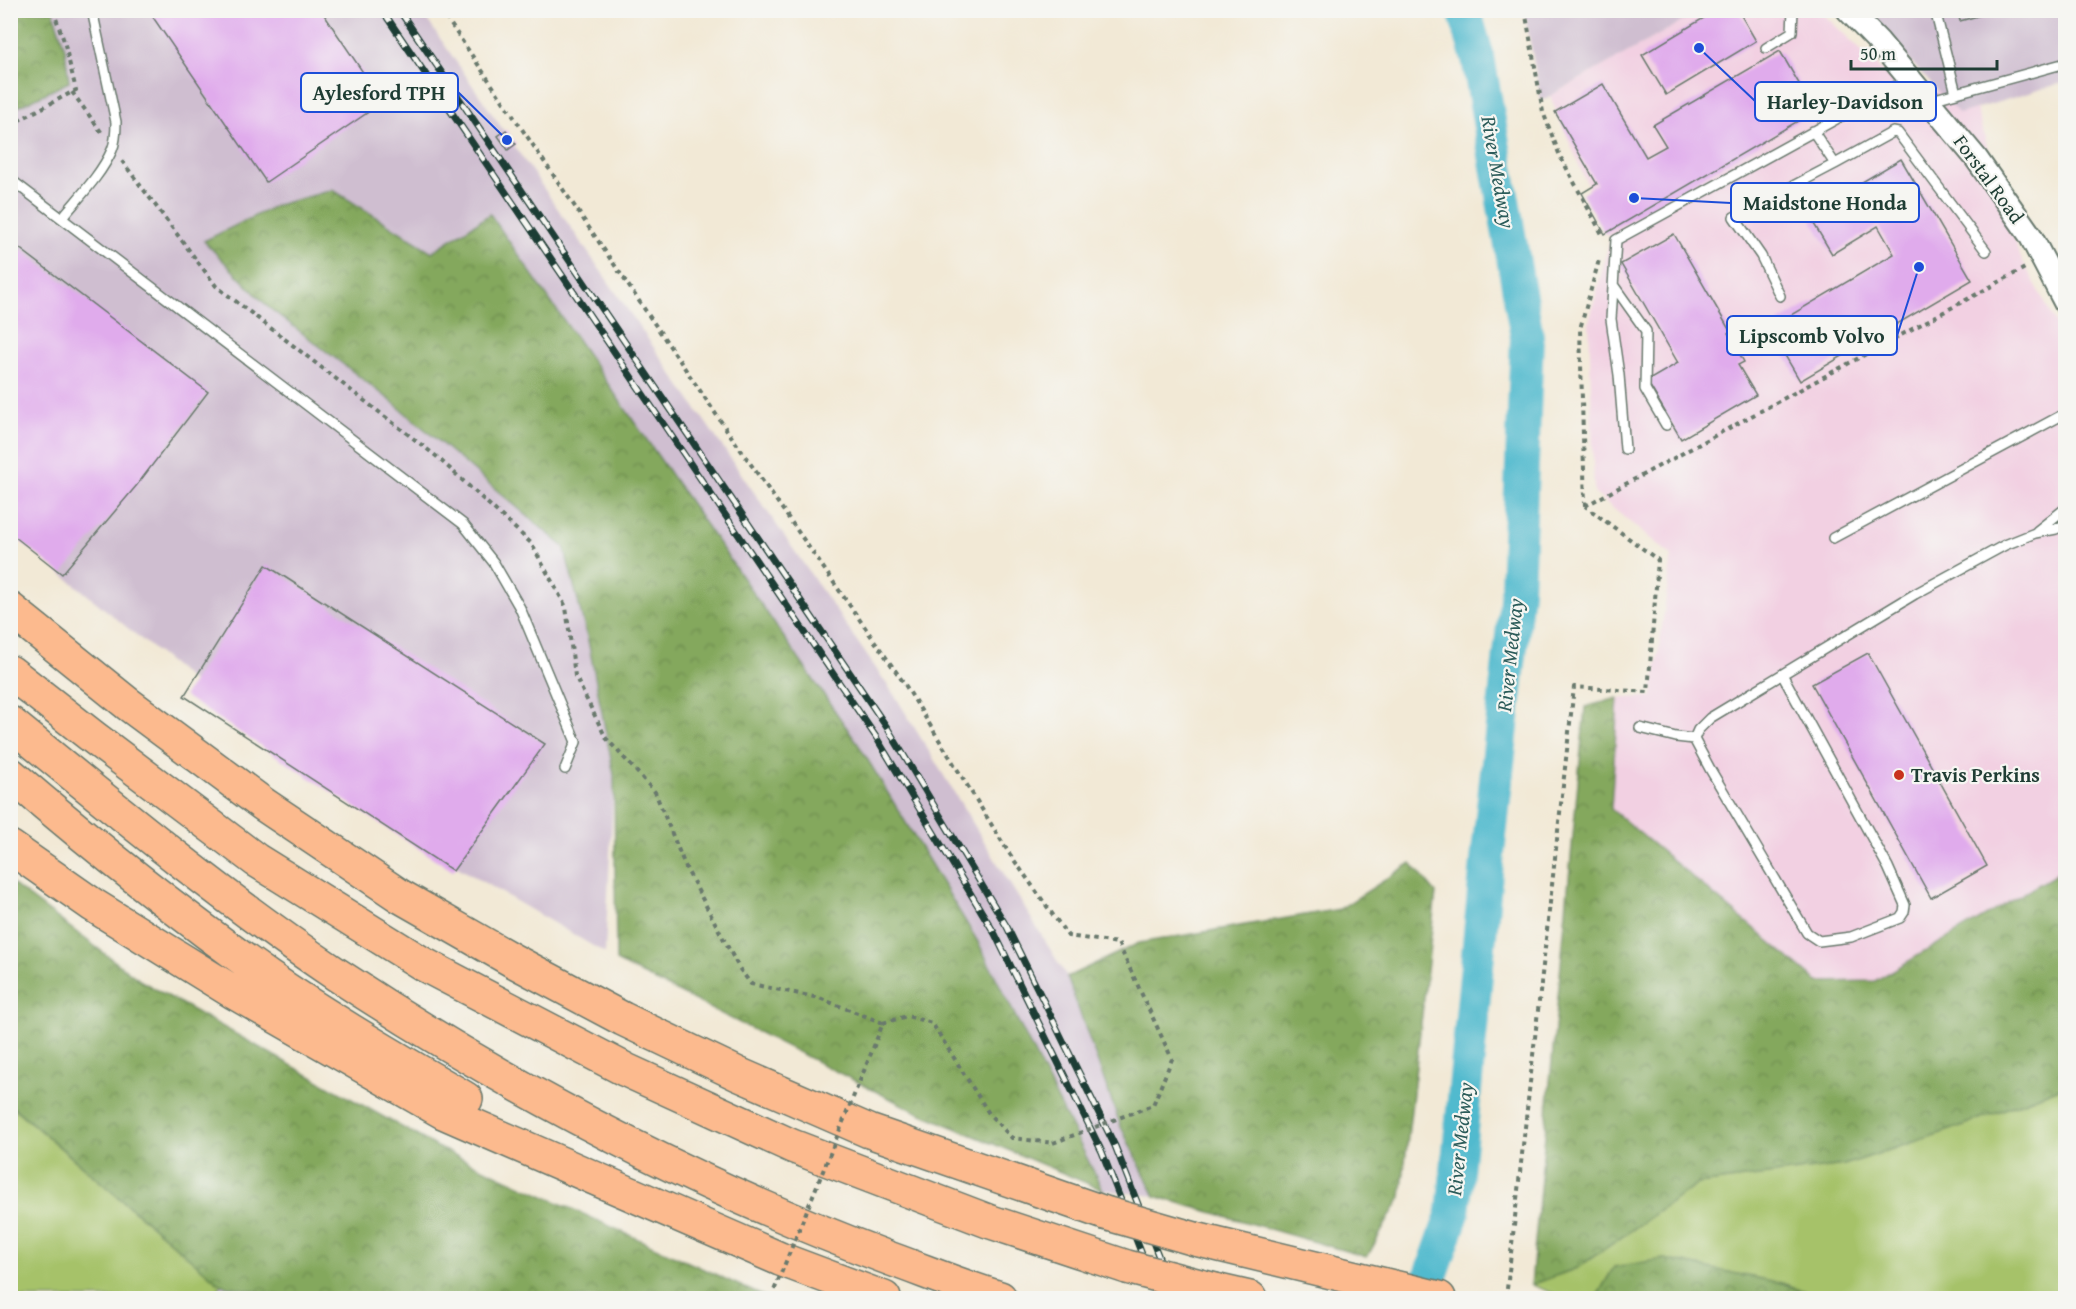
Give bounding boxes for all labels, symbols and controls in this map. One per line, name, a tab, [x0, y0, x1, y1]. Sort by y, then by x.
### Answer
scale bar	[1851, 33, 1996, 71]
text: 50 m	[1860, 40, 1896, 67]
callout: Aylesford TPH	[301, 73, 458, 112]
text: Aylesford TPH	[313, 77, 445, 108]
callout: Harley-Davidson	[1755, 82, 1936, 121]
text: Harley-Davidson	[1767, 86, 1924, 117]
water label: River Medway	[1473, 112, 1524, 231]
street label: Forstal Road	[1947, 128, 2032, 229]
callout: Maidstone Honda	[1731, 183, 1919, 222]
text: Maidstone Honda	[1743, 187, 1907, 218]
callout: Lipscomb Volvo	[1727, 316, 1897, 355]
text: Lipscomb Volvo	[1739, 320, 1885, 351]
water label: River Medway	[1488, 596, 1531, 714]
place label: Travis Perkins	[1911, 760, 2040, 789]
marker: Travis Perkins	[1892, 768, 1906, 782]
water label: River Medway	[1438, 1080, 1481, 1198]

